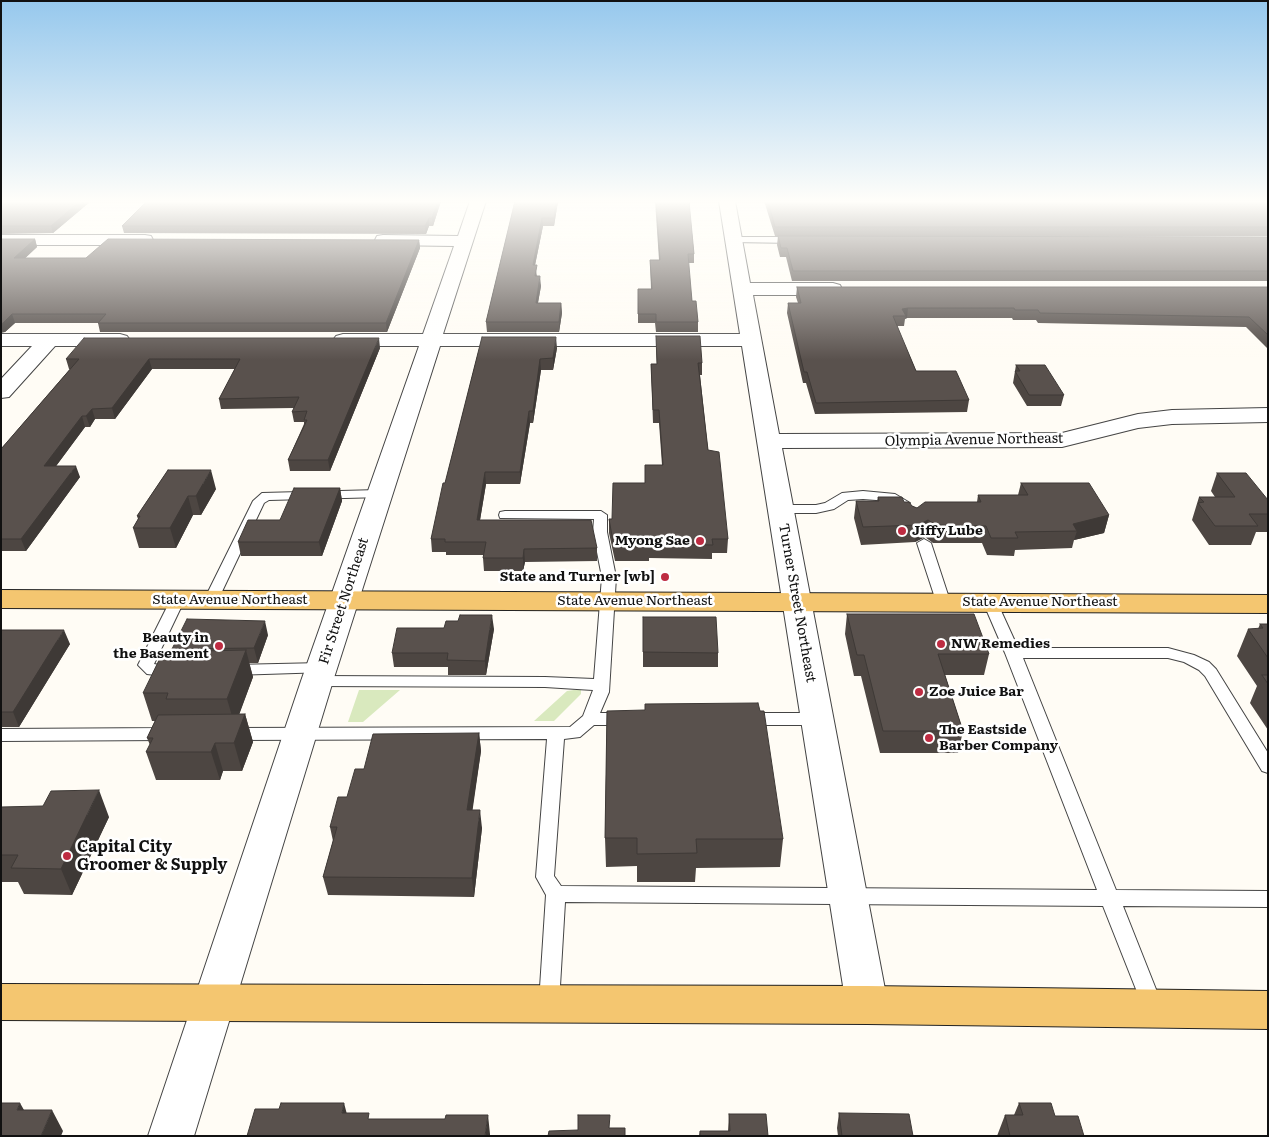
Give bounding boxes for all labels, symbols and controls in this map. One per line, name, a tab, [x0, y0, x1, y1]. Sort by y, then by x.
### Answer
street label: Olympia Avenue Northeast	[884, 430, 1064, 450]
street label: Turner Street Northeast	[775, 522, 819, 684]
place label: Jiffy Lube	[912, 523, 983, 539]
marker: Jiffy Lube	[896, 525, 908, 537]
place label: Myong Sae	[615, 533, 690, 549]
street label: Fir Street Northeast	[316, 535, 372, 667]
marker: Myong Sae	[694, 535, 706, 547]
place label: State and Turner [wb]	[500, 569, 655, 585]
marker: State and Turner [wb]	[659, 571, 671, 583]
street label: State Avenue Northeast	[152, 592, 308, 608]
street label: State Avenue Northeast	[557, 593, 713, 609]
street label: State Avenue Northeast	[962, 594, 1118, 610]
place label: Beauty in the Basement	[113, 630, 209, 662]
place label: NW Remedies	[951, 636, 1050, 652]
marker: NW Remedies	[935, 638, 947, 650]
marker: Beauty in the Basement	[213, 640, 225, 652]
place label: Zoe Juice Bar	[929, 684, 1024, 700]
marker: Zoe Juice Bar	[913, 686, 925, 698]
place label: The Eastside Barber Company	[939, 722, 1058, 754]
marker: The Eastside Barber Company	[923, 732, 935, 744]
place label: Capital City Groomer & Supply	[77, 837, 227, 875]
marker: Capital City Groomer & Supply	[61, 850, 73, 862]

